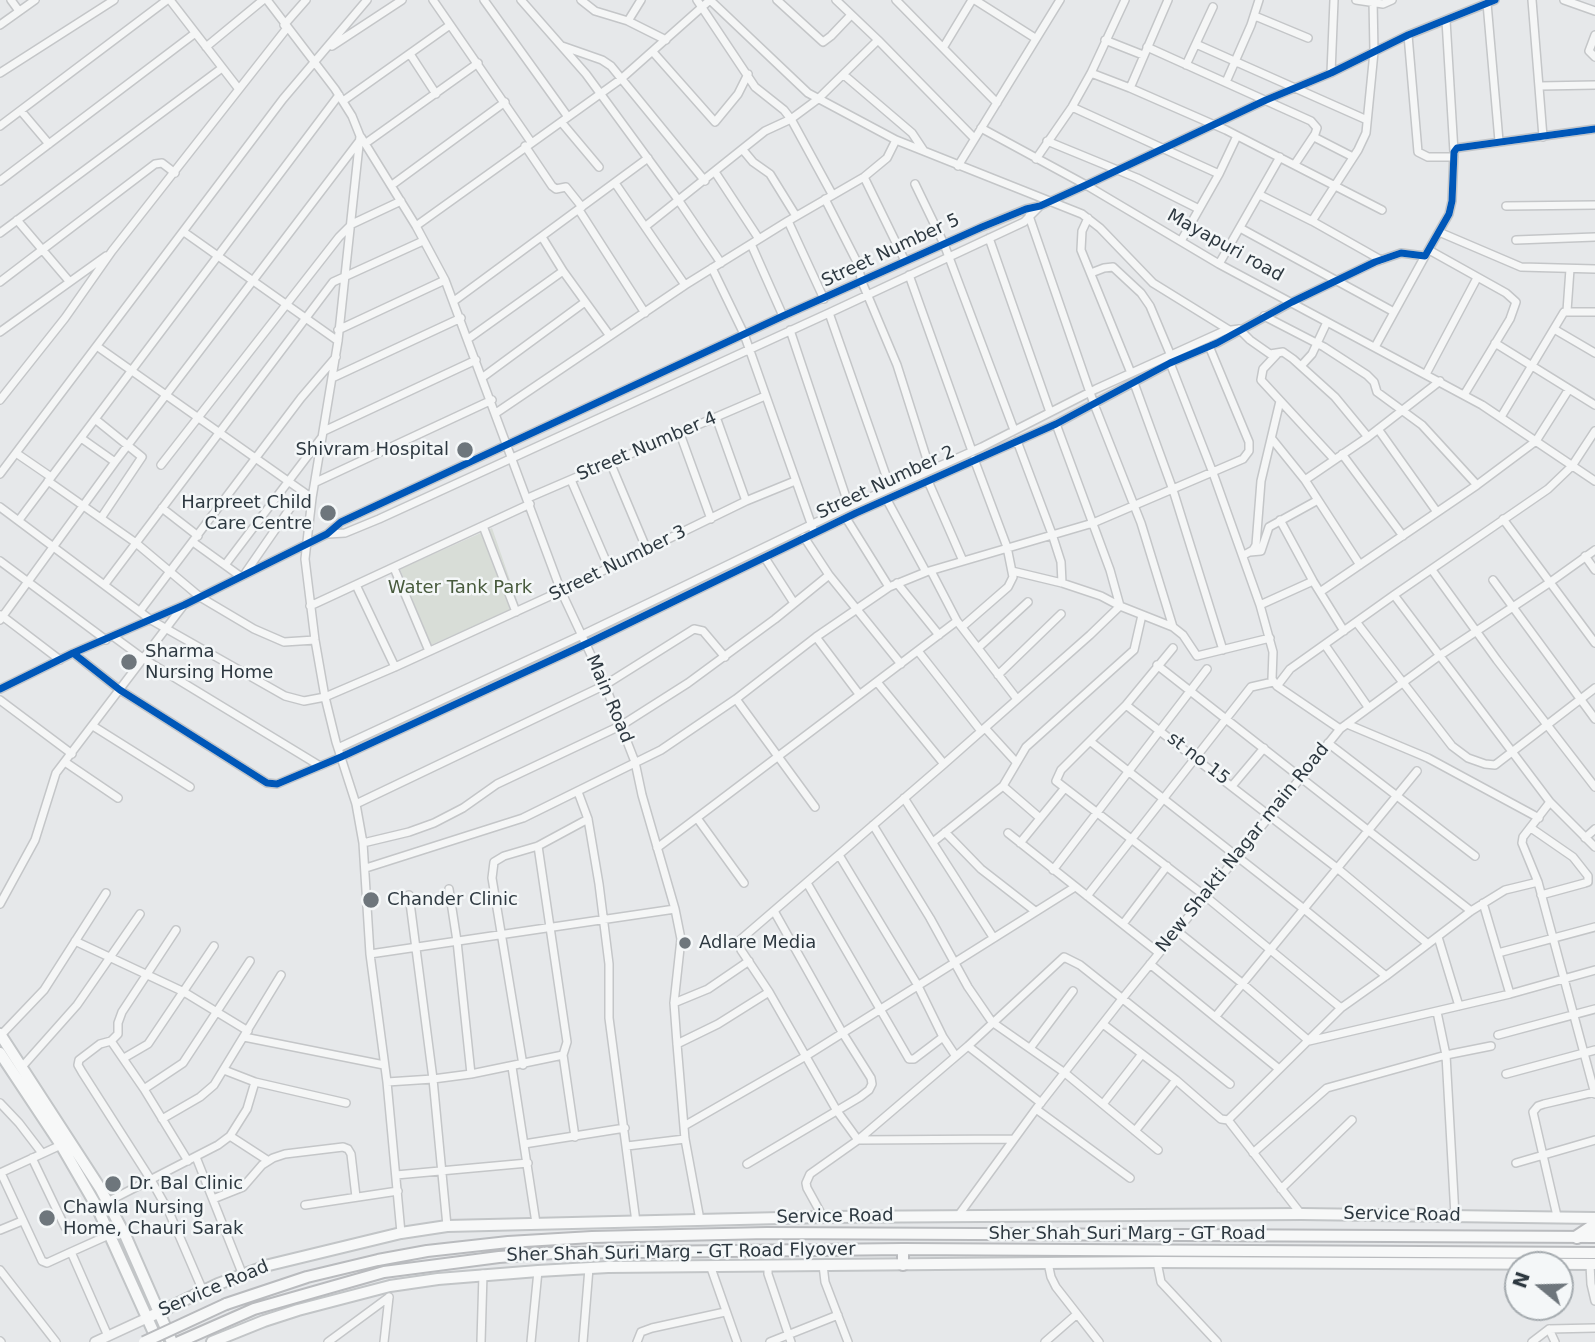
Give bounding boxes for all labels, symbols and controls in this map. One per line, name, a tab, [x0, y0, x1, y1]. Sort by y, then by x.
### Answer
street label: Mayapuri road	[1163, 205, 1287, 287]
street label: Street Number 5	[819, 210, 963, 292]
street label: Street Number 4	[574, 408, 720, 486]
place label: Shivram Hospital	[295, 439, 449, 461]
marker: Shivram Hospital	[455, 440, 475, 460]
street label: Street Number 2	[814, 442, 958, 524]
place label: Harpreet Child Care Centre	[181, 492, 312, 534]
marker: Harpreet Child Care Centre	[318, 503, 338, 523]
street label: Street Number 3	[546, 521, 690, 607]
park label: Water Tank Park	[388, 577, 532, 599]
place label: Sharma Nursing Home	[145, 641, 273, 684]
marker: Sharma Nursing Home	[119, 652, 139, 672]
street label: Main Road	[581, 652, 637, 746]
street label: st no 15	[1163, 728, 1233, 790]
street label: New Shakti Nagar main Road	[1152, 739, 1334, 957]
place label: Chander Clinic	[387, 889, 518, 911]
marker: Chander Clinic	[361, 890, 381, 910]
place label: Adlare Media	[699, 932, 816, 954]
marker: Adlare Media	[677, 935, 693, 951]
place label: Dr. Bal Clinic	[129, 1173, 243, 1195]
marker: Dr. Bal Clinic	[103, 1174, 123, 1194]
place label: Chawla Nursing Home, Chauri Sarak	[63, 1197, 243, 1240]
street label: Service Road	[1343, 1203, 1461, 1227]
street label: Service Road	[776, 1205, 894, 1229]
marker: Chawla Nursing Home, Chauri Sarak	[37, 1208, 57, 1228]
street label: Sher Shah Suri Marg - GT Road	[988, 1223, 1266, 1245]
street label: Sher Shah Suri Marg - GT Road Flyover	[506, 1239, 856, 1267]
north arrow	[1504, 1251, 1574, 1321]
street label: Service Road	[156, 1256, 272, 1322]
text: N	[1508, 1269, 1534, 1291]

